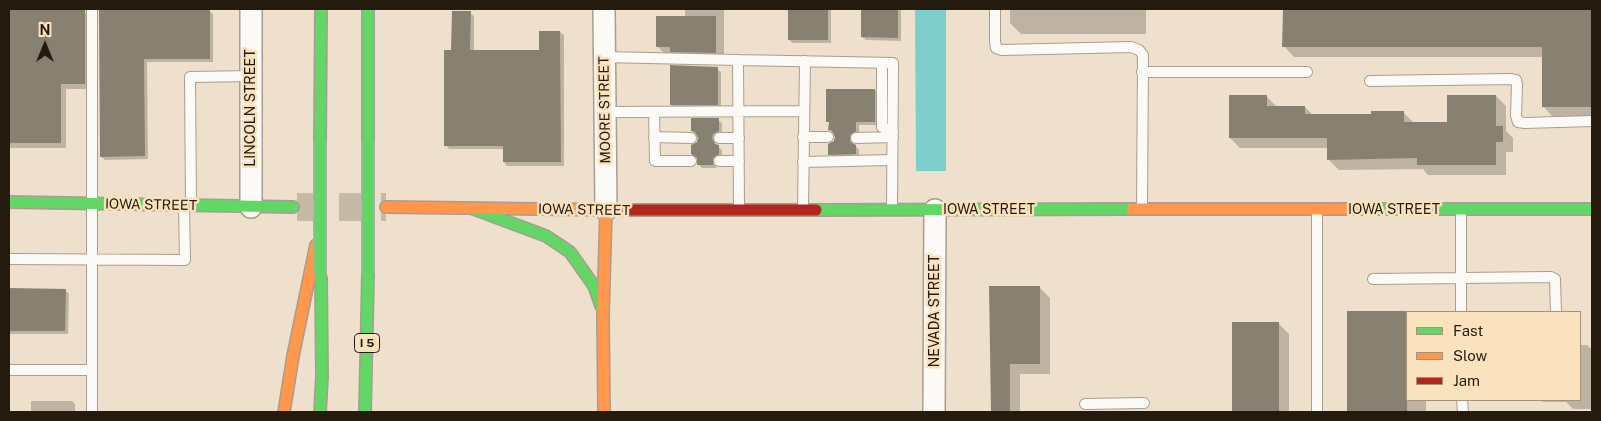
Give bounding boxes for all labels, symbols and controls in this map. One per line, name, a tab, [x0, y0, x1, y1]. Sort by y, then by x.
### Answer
north arrow	[20, 20, 70, 70]
text: N	[40, 22, 50, 38]
street label: LINCOLN STREET	[243, 49, 259, 167]
street label: MOORE STREET	[596, 56, 614, 164]
street label: IOWA STREET	[105, 196, 197, 214]
street label: IOWA STREET	[538, 201, 630, 219]
street label: IOWA STREET	[943, 202, 1035, 218]
street label: IOWA STREET	[1348, 202, 1440, 218]
street label: NEVADA STREET	[927, 255, 943, 367]
legend	[1406, 311, 1581, 401]
text: Fast	[1453, 322, 1483, 339]
road number: I 5	[354, 333, 380, 352]
text: Slow	[1453, 347, 1487, 364]
text: Jam	[1453, 372, 1480, 389]

